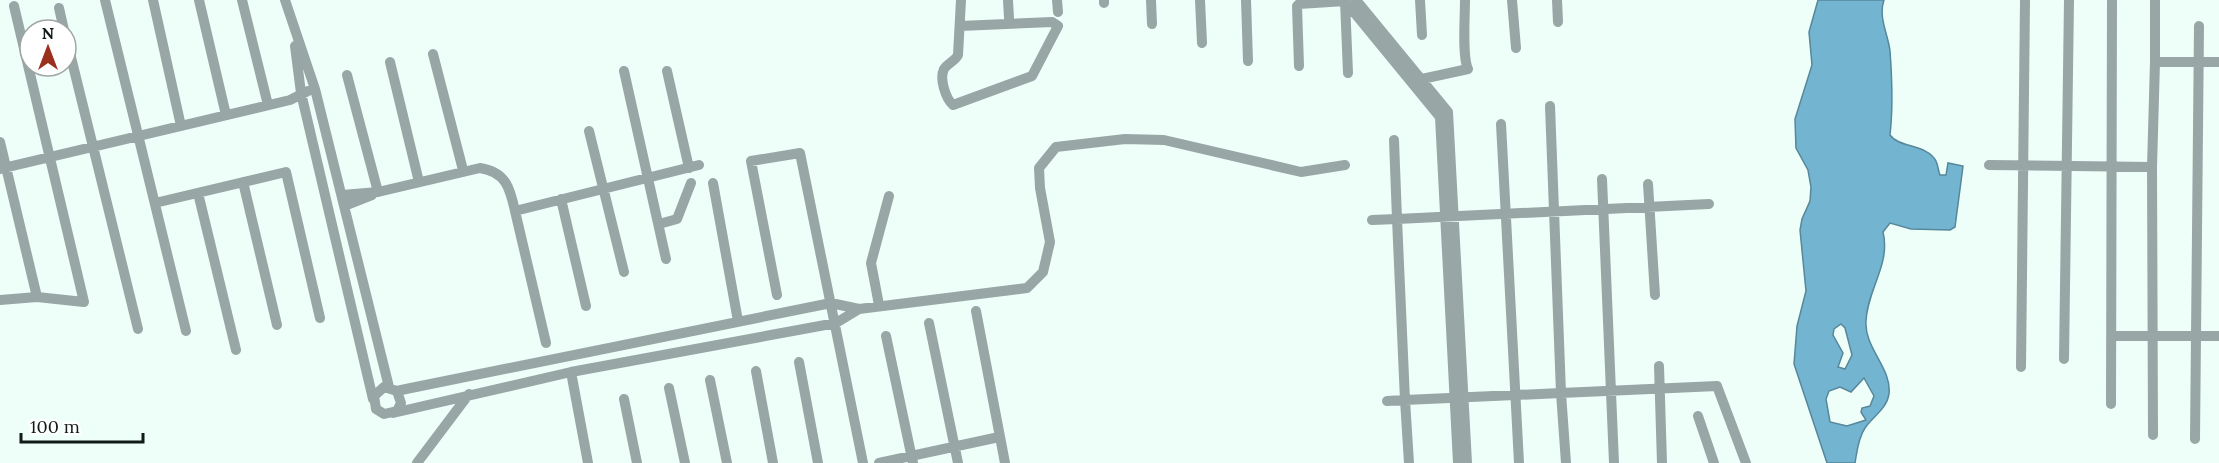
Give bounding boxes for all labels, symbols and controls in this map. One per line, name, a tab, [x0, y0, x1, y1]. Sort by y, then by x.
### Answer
north arrow	[18, 18, 78, 78]
text: N	[42, 23, 54, 43]
scale bar	[21, 406, 142, 444]
text: 100 m	[30, 415, 80, 438]

